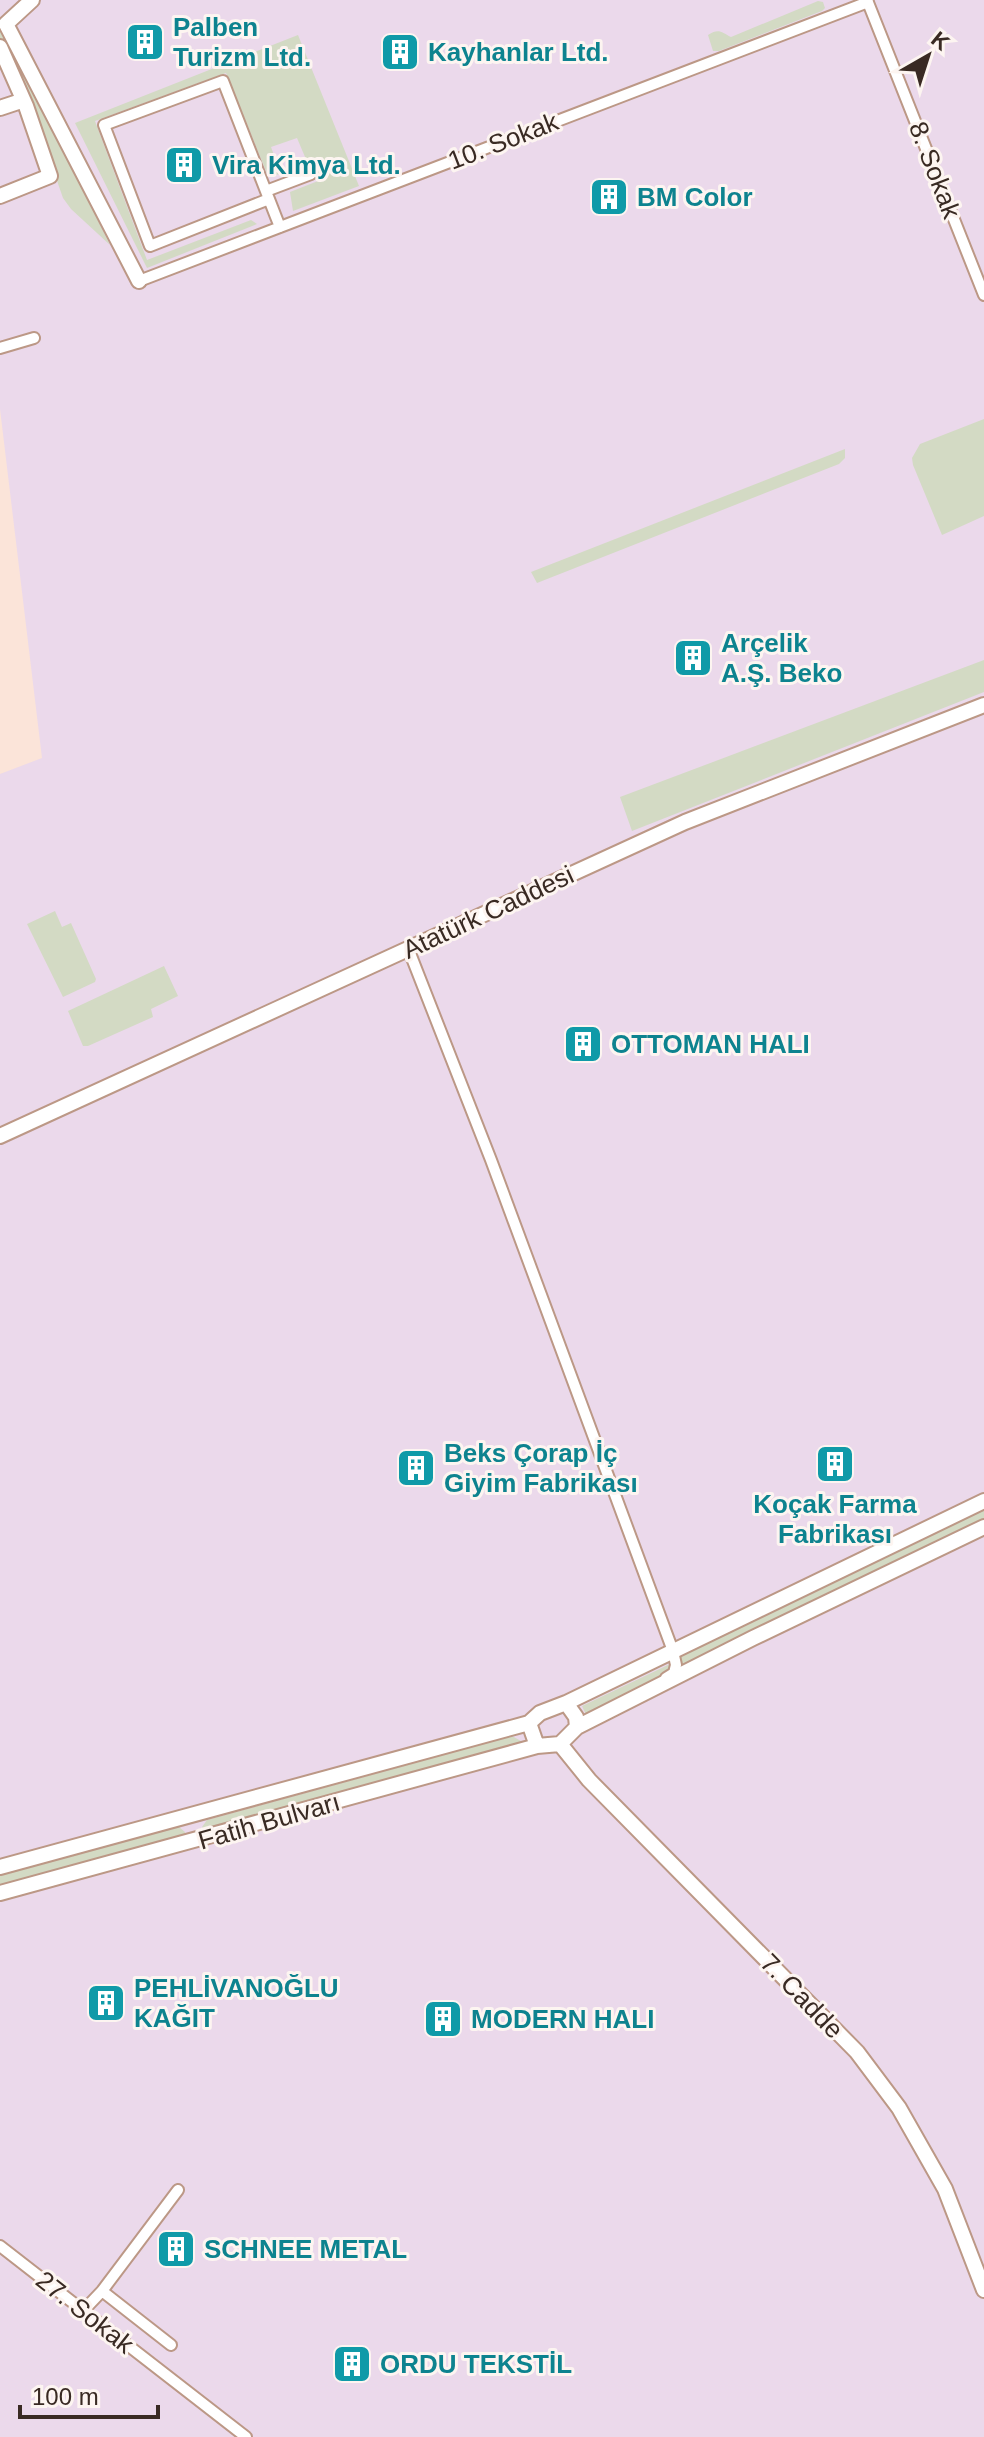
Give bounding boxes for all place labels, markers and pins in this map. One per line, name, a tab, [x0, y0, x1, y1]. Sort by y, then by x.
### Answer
place label: Palben Turizm Ltd.	[173, 12, 311, 72]
building icon: Palben Turizm Ltd.	[124, 21, 166, 63]
building icon: Kayhanlar Ltd.	[379, 31, 421, 73]
place label: Kayhanlar Ltd.	[428, 37, 609, 67]
building icon: Vira Kimya Ltd.	[163, 144, 205, 186]
place label: Vira Kimya Ltd.	[212, 150, 401, 180]
building icon: BM Color	[588, 176, 630, 218]
place label: BM Color	[637, 182, 753, 212]
place label: Arçelik A.Ş. Beko	[721, 628, 842, 688]
building icon: Arçelik A.Ş. Beko	[672, 637, 714, 679]
building icon: OTTOMAN HALI	[562, 1023, 604, 1065]
place label: OTTOMAN HALI	[611, 1029, 810, 1059]
place label: Beks Çorap İç Giyim Fabrikası	[444, 1438, 638, 1498]
building icon: Koçak Farma Fabrikası	[814, 1443, 856, 1485]
building icon: Beks Çorap İç Giyim Fabrikası	[395, 1447, 437, 1489]
place label: Koçak Farma Fabrikası	[753, 1489, 917, 1549]
place label: PEHLİVANOĞLU KAĞIT	[134, 1973, 339, 2033]
building icon: PEHLİVANOĞLU KAĞIT	[85, 1982, 127, 2024]
building icon: MODERN HALI	[422, 1998, 464, 2040]
place label: MODERN HALI	[471, 2004, 654, 2034]
building icon: SCHNEE METAL	[155, 2228, 197, 2270]
place label: SCHNEE METAL	[204, 2234, 407, 2264]
building icon: ORDU TEKSTİL	[331, 2343, 373, 2385]
place label: ORDU TEKSTİL	[380, 2349, 572, 2379]

